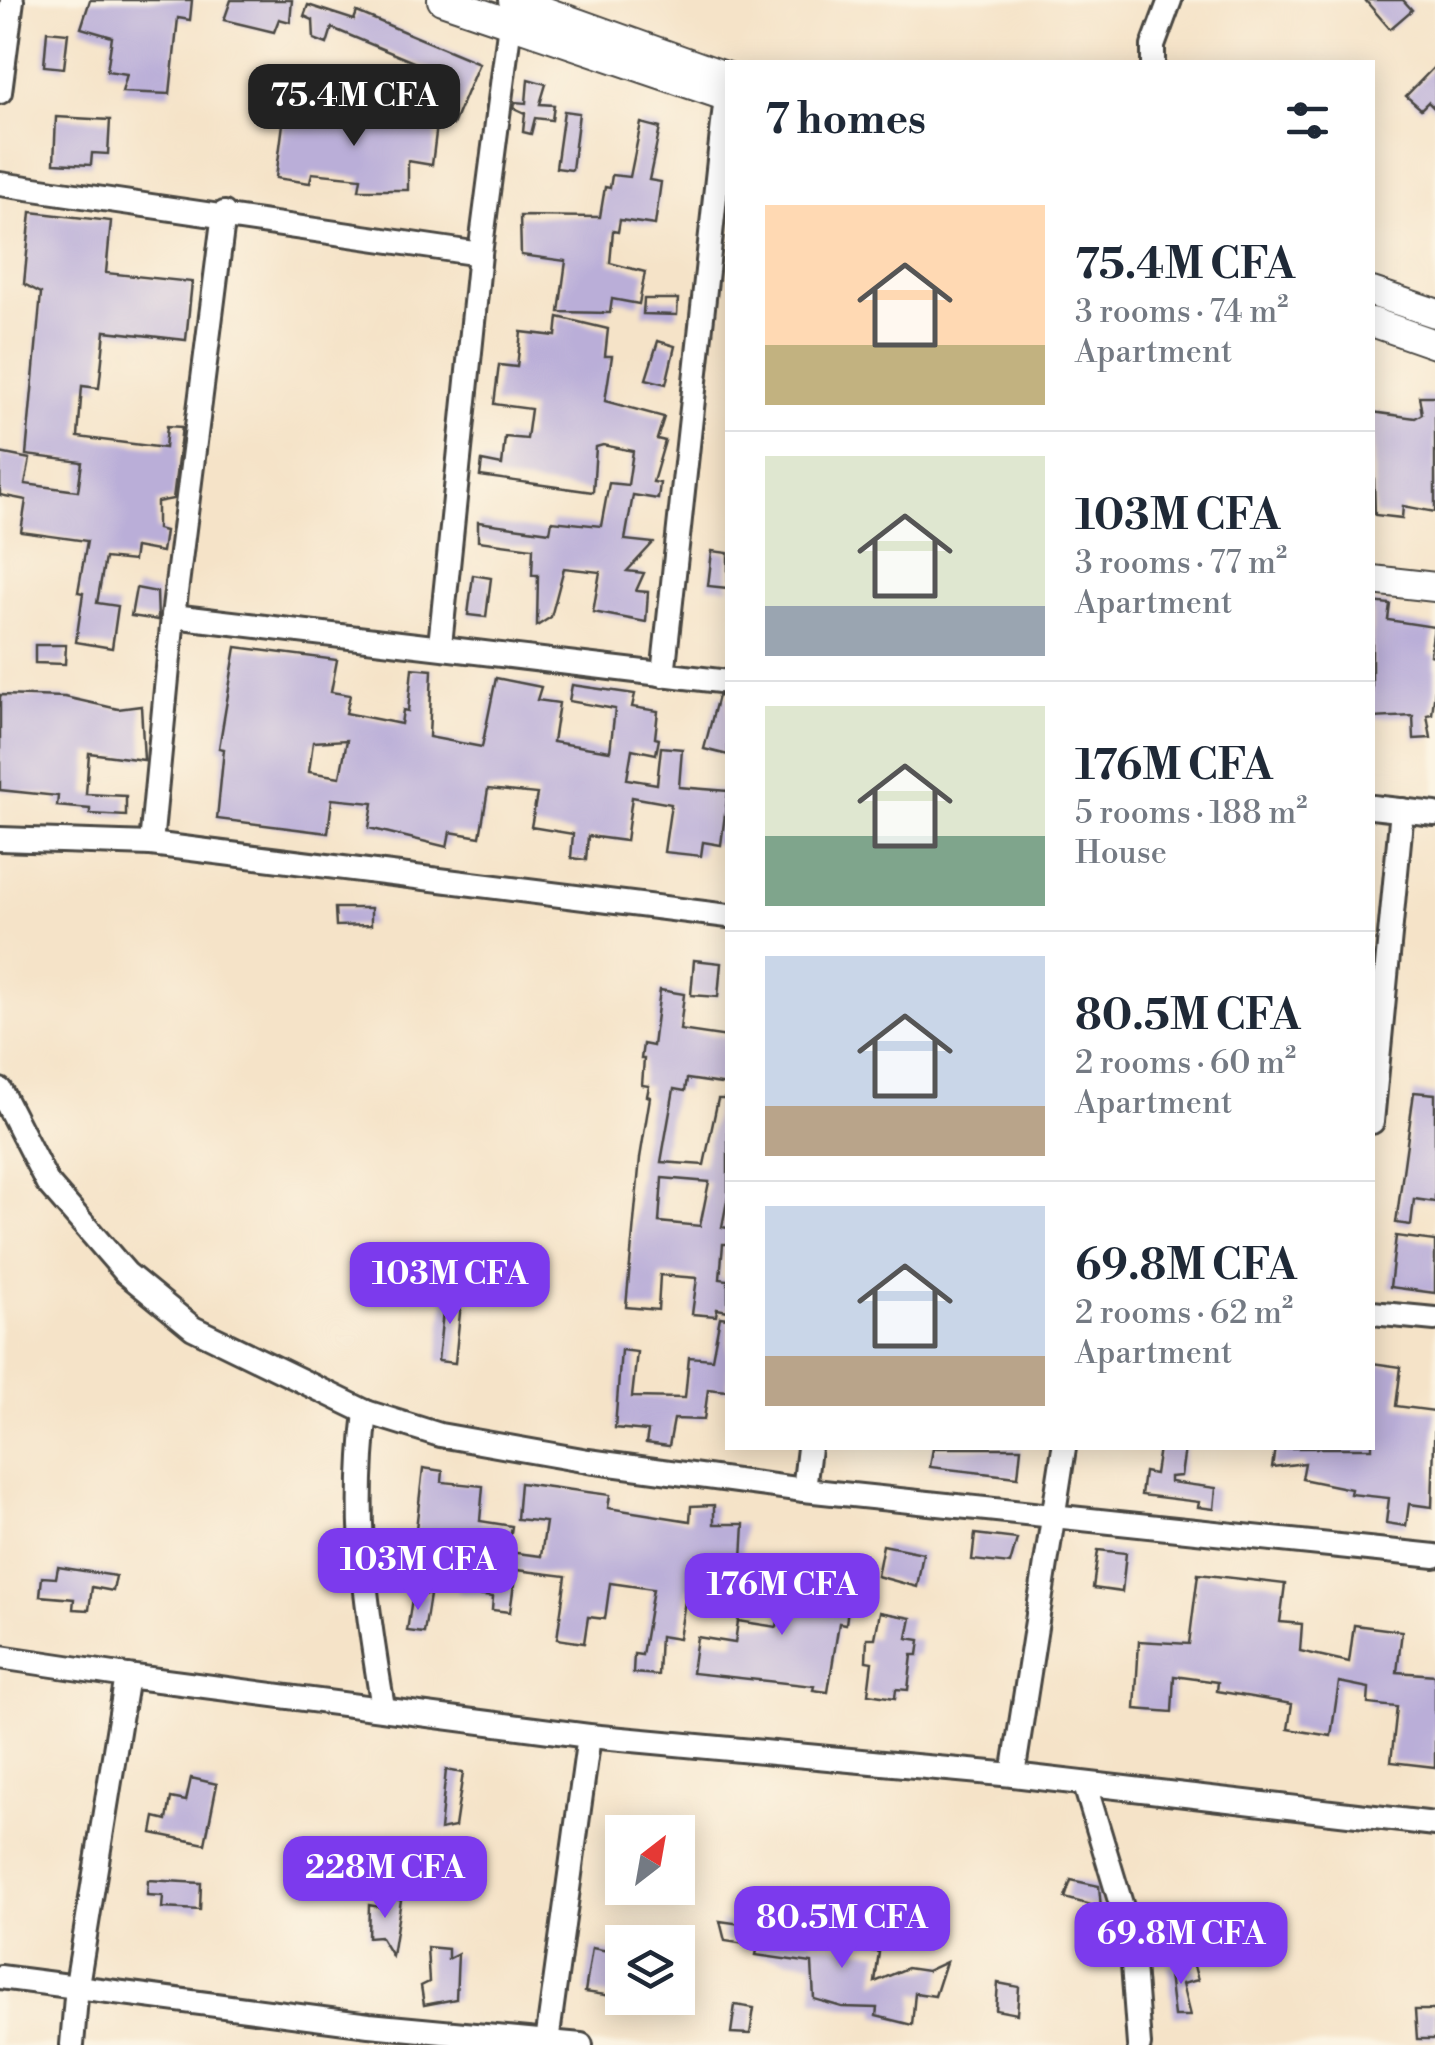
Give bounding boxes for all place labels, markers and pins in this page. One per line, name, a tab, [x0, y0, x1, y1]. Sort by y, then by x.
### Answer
pin: 75.4M CFA	[240, 64, 468, 149]
pin: 103M CFA	[347, 1242, 553, 1327]
pin: 103M CFA	[315, 1528, 521, 1613]
pin: 176M CFA	[679, 1553, 885, 1638]
pin: 228M CFA	[282, 1836, 488, 1921]
pin: 80.5M CFA	[728, 1886, 956, 1971]
pin: 69.8M CFA	[1067, 1902, 1295, 1987]

